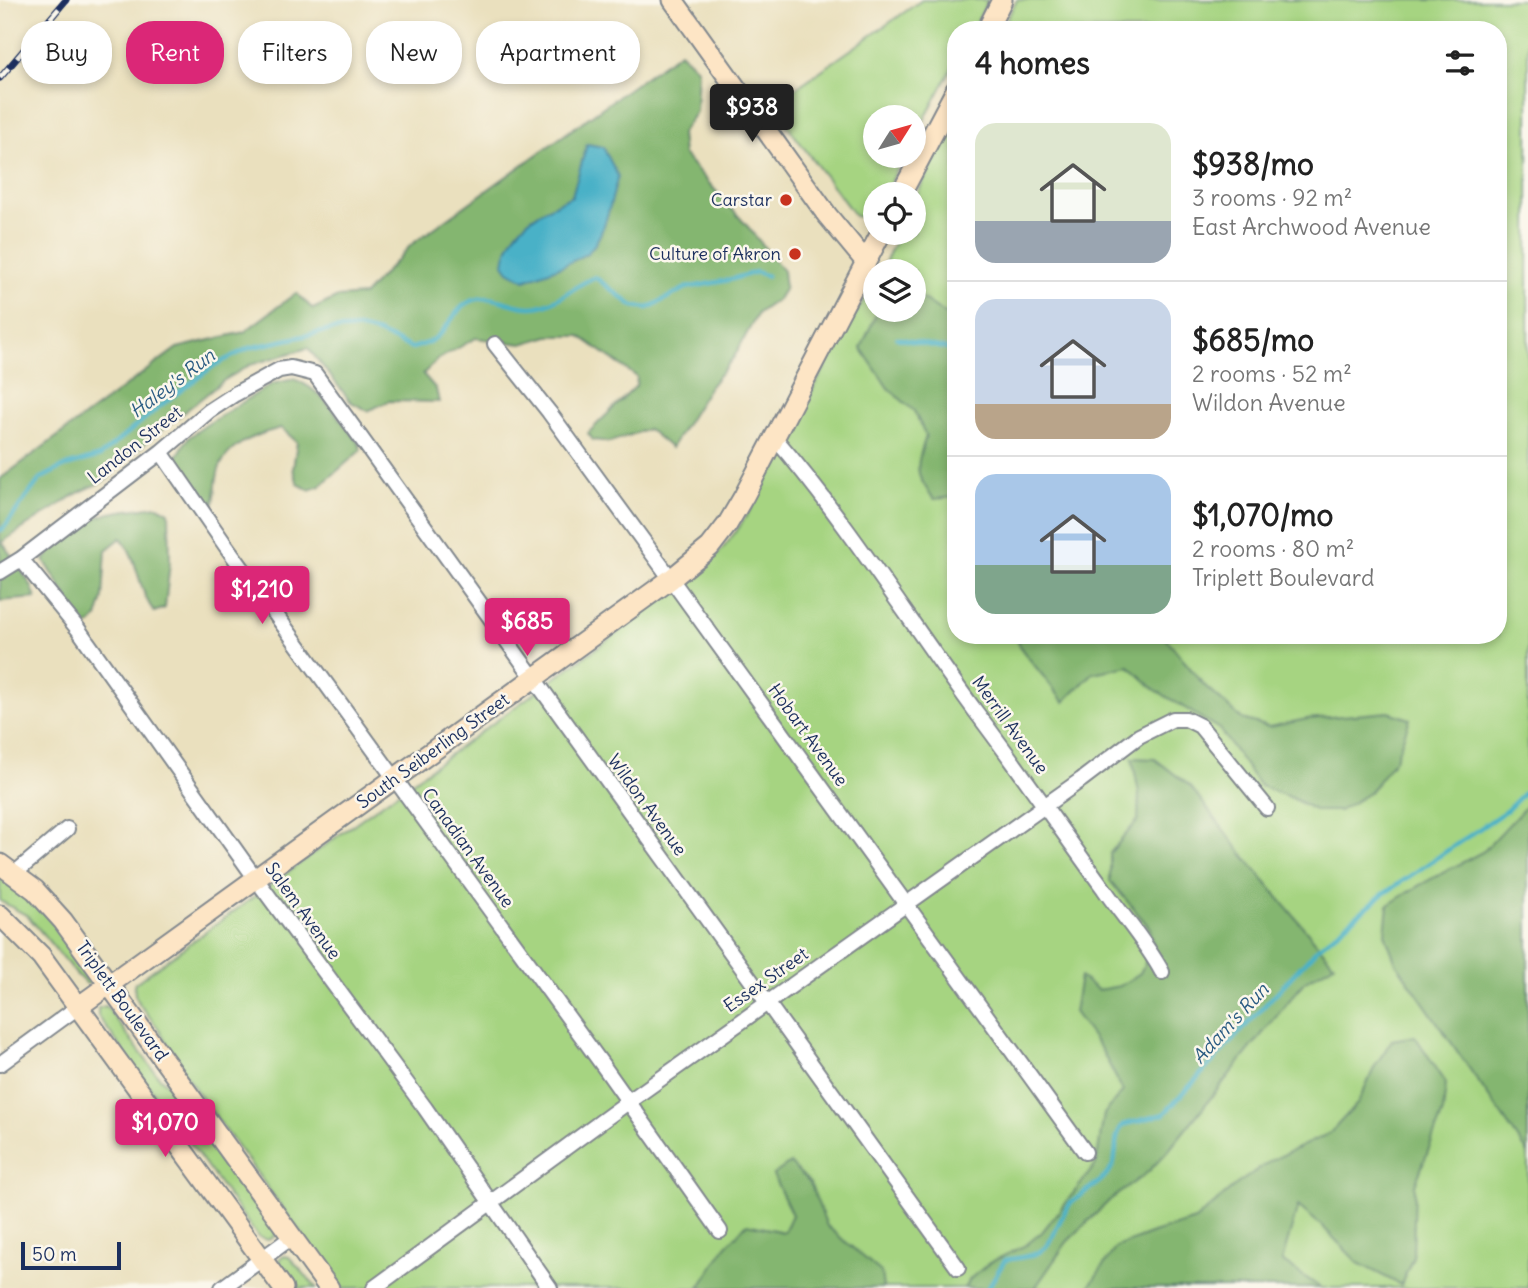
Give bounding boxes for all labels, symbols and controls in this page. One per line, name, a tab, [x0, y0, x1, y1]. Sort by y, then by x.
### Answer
chip: Buy	[21, 21, 112, 84]
chip: Rent	[126, 21, 224, 84]
chip: Filters	[238, 21, 352, 84]
chip: New	[366, 21, 462, 84]
chip: Apartment	[476, 21, 640, 84]
text: 4 homes	[975, 44, 1090, 82]
icon: filters	[1441, 44, 1479, 82]
pin: $938	[711, 85, 793, 144]
text: $938	[726, 92, 778, 121]
north arrow	[863, 105, 926, 168]
map controls	[863, 105, 926, 322]
text: $938/mo	[1192, 145, 1314, 183]
icon: home	[1031, 151, 1115, 235]
button: locate	[863, 182, 926, 245]
text: 3 rooms · 92 m²	[1192, 183, 1352, 212]
place label: Carstar	[711, 188, 773, 211]
marker: Carstar	[778, 192, 794, 208]
text: East Archwood Avenue	[1192, 212, 1431, 241]
place label: Culture of Akron	[649, 242, 781, 265]
marker: Culture of Akron	[787, 246, 803, 262]
button: layers	[863, 259, 926, 322]
text: $685/mo	[1192, 321, 1314, 359]
icon: home	[1031, 327, 1115, 411]
water label: Haley's Run	[125, 343, 220, 423]
text: 2 rooms · 52 m²	[1192, 359, 1352, 388]
text: Wildon Avenue	[1192, 388, 1346, 417]
street label: Landon Street	[83, 401, 187, 489]
text: $1,070/mo	[1192, 496, 1333, 534]
icon: home	[1031, 502, 1115, 586]
text: 2 rooms · 80 m²	[1192, 534, 1354, 563]
text: Triplett Boulevard	[1192, 563, 1374, 592]
pin: $1,210	[205, 566, 319, 626]
text: $1,210	[230, 574, 294, 603]
pin: $685	[486, 598, 568, 658]
text: $685	[501, 606, 553, 635]
street label: Merrill Avenue	[967, 671, 1054, 778]
street label: Hobart Avenue	[763, 679, 853, 791]
street label: South Seiberling Street	[352, 688, 513, 814]
street label: Wildon Avenue	[603, 749, 692, 860]
street label: Canadian Avenue	[417, 783, 520, 912]
street label: Salem Avenue	[260, 858, 346, 964]
street label: Triplett Boulevard	[71, 936, 174, 1066]
street label: Essex Street	[719, 942, 812, 1017]
water label: Adam's Run	[1187, 977, 1274, 1068]
pin: $1,070	[108, 1100, 222, 1159]
text: $1,070	[131, 1107, 199, 1136]
scale bar	[21, 1239, 121, 1271]
text: 50 m	[32, 1242, 77, 1266]

